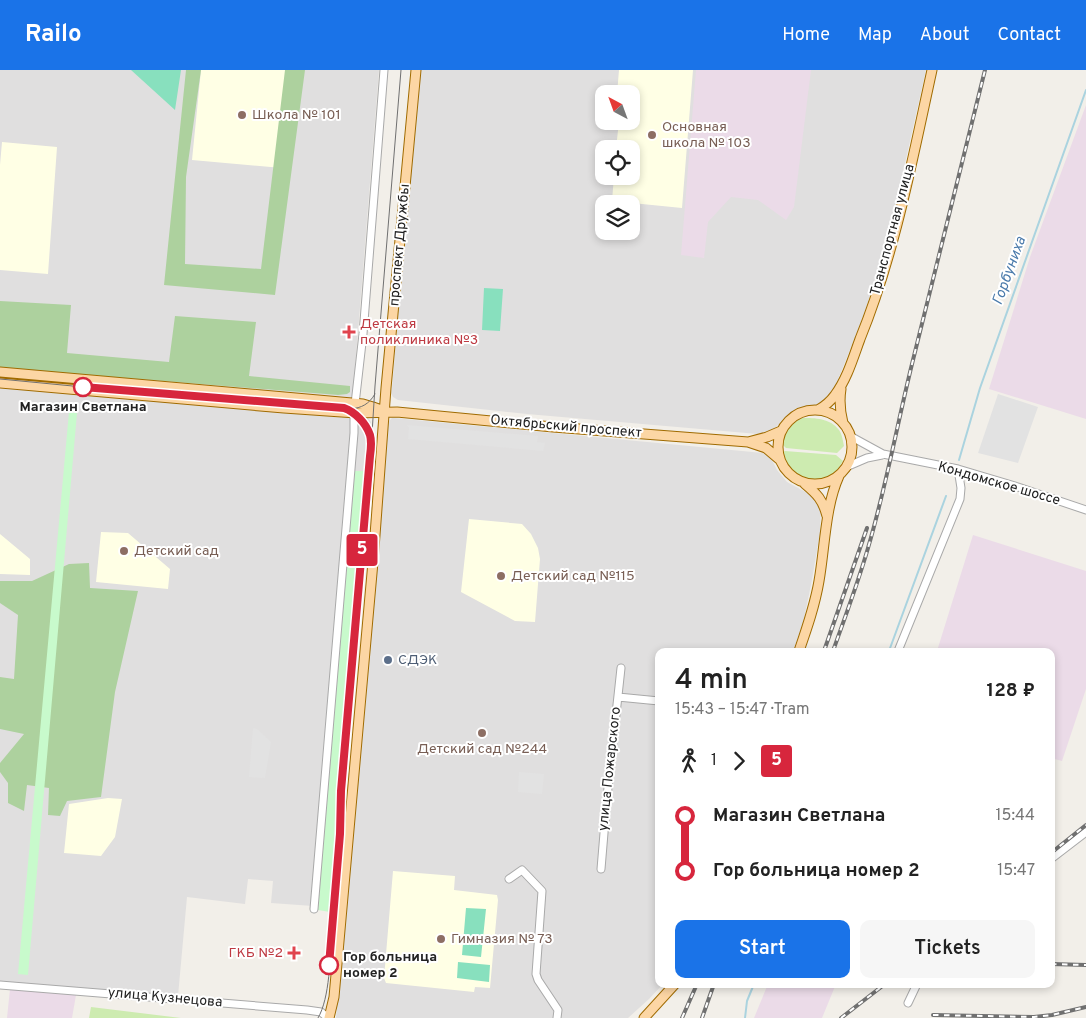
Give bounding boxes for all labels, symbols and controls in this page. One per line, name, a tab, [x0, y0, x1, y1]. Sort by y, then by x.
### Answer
text: Railo	[25, 20, 82, 50]
text: Home	[782, 24, 830, 47]
text: Map	[858, 24, 892, 47]
text: About	[920, 24, 969, 47]
text: Contact	[997, 24, 1061, 47]
north arrow	[595, 85, 640, 130]
map controls	[595, 85, 640, 240]
place label: Школа № 101	[252, 107, 341, 124]
marker: Школа № 101	[236, 109, 248, 121]
place label: Основная школа № 103	[662, 119, 751, 152]
marker: Основная школа № 103	[646, 129, 658, 141]
button: locate	[595, 140, 640, 185]
street label: Транспортная улица	[867, 162, 919, 298]
street label: проспект Дружбы	[386, 183, 414, 307]
button: layers	[595, 195, 640, 240]
water label: Горбуниха	[989, 234, 1031, 308]
place label: Детская поликлиника №3	[360, 316, 478, 349]
marker: Детская поликлиника №3	[342, 325, 356, 339]
marker: Магазин Светлана	[73, 377, 93, 397]
place label: Магазин Светлана	[19, 399, 147, 416]
street label: Октябрьский проспект	[490, 412, 642, 442]
street label: Кондомское шоссе	[936, 458, 1062, 510]
line badge: 5	[346, 534, 378, 566]
text: 5	[357, 538, 368, 561]
place label: Детский сад	[134, 543, 219, 560]
marker: Детский сад	[118, 545, 130, 557]
place label: Детский сад №115	[511, 568, 635, 585]
marker: Детский сад №115	[495, 570, 507, 582]
place label: СДЭК	[398, 652, 437, 669]
marker: СДЭК	[382, 654, 394, 666]
text: 4 min	[675, 663, 748, 699]
text: 128 ₽	[987, 679, 1035, 703]
text: 15:43 – 15:47 · Tram	[675, 700, 810, 720]
street label: улица Пожарского	[595, 706, 625, 832]
marker: Детский сад №244	[476, 727, 488, 739]
place label: Детский сад №244	[417, 741, 547, 758]
icon: walk	[675, 747, 703, 775]
icon: forward	[725, 747, 753, 775]
text: 5	[771, 749, 782, 772]
text: 1	[711, 751, 717, 771]
text: Магазин Светлана	[713, 804, 885, 828]
text: 15:44	[996, 806, 1035, 826]
text: Гор больница номер 2	[713, 859, 920, 883]
text: 15:47	[997, 861, 1035, 881]
button: Start	[675, 920, 850, 978]
button: Tickets	[860, 920, 1035, 978]
place label: Гимназия № 73	[451, 931, 553, 948]
marker: Гимназия № 73	[435, 933, 447, 945]
place label: ГКБ №2	[229, 945, 283, 962]
marker: ГКБ №2	[287, 946, 301, 960]
place label: Гор больница номер 2	[343, 949, 437, 982]
marker: Гор больница номер 2	[319, 955, 339, 975]
street label: улица Кузнецова	[107, 985, 223, 1011]

